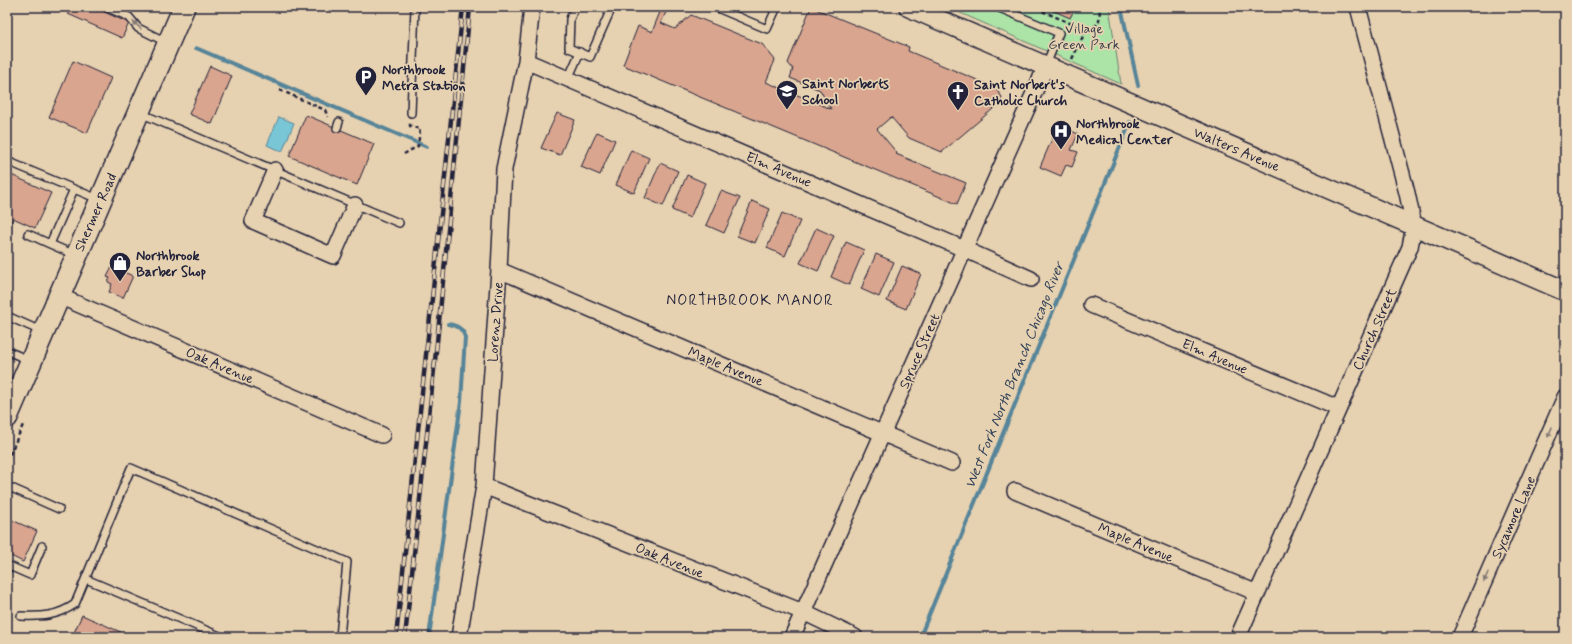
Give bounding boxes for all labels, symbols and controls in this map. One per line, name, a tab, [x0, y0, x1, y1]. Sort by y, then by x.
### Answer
one-way arrow	[132, 20, 142, 30]
park label: Village Green Park	[1048, 20, 1120, 54]
place label: Northbrook Metra Station	[382, 61, 466, 95]
parking icon: Northbrook Metra Station	[353, 64, 379, 97]
place label: Saint Norberts School	[802, 75, 889, 109]
place label: Saint Norbert's Catholic Church	[974, 76, 1068, 110]
school or university icon: Saint Norberts School	[774, 78, 800, 111]
church icon: Saint Norbert's Catholic Church	[945, 79, 971, 112]
place label: Northbrook Medical Center	[1076, 115, 1174, 149]
hospital icon: Northbrook Medical Center	[1048, 118, 1074, 151]
street label: Walters Avenue	[1190, 124, 1283, 176]
street label: Elm Avenue	[743, 148, 814, 192]
street label: Shermer Road	[71, 170, 121, 255]
place label: Northbrook Barber Shop	[136, 247, 206, 281]
shop icon: Northbrook Barber Shop	[107, 250, 133, 283]
water label: West Fork North Branch Chicago River	[960, 258, 1070, 491]
street label: Lorenz Drive	[484, 282, 508, 363]
street label: Church Street	[1349, 285, 1401, 373]
district label: NORTHBROOK MANOR	[666, 291, 834, 311]
street label: Spruce Street	[895, 311, 945, 392]
street label: Elm Avenue	[1179, 335, 1250, 379]
street label: Oak Avenue	[183, 343, 257, 389]
street label: Maple Avenue	[685, 343, 766, 391]
one-way arrow	[1546, 427, 1552, 439]
street label: Sycamore Lane	[1488, 473, 1540, 562]
street label: Maple Avenue	[1095, 519, 1176, 567]
street label: Oak Avenue	[633, 539, 707, 583]
one-way arrow	[1483, 572, 1489, 583]

